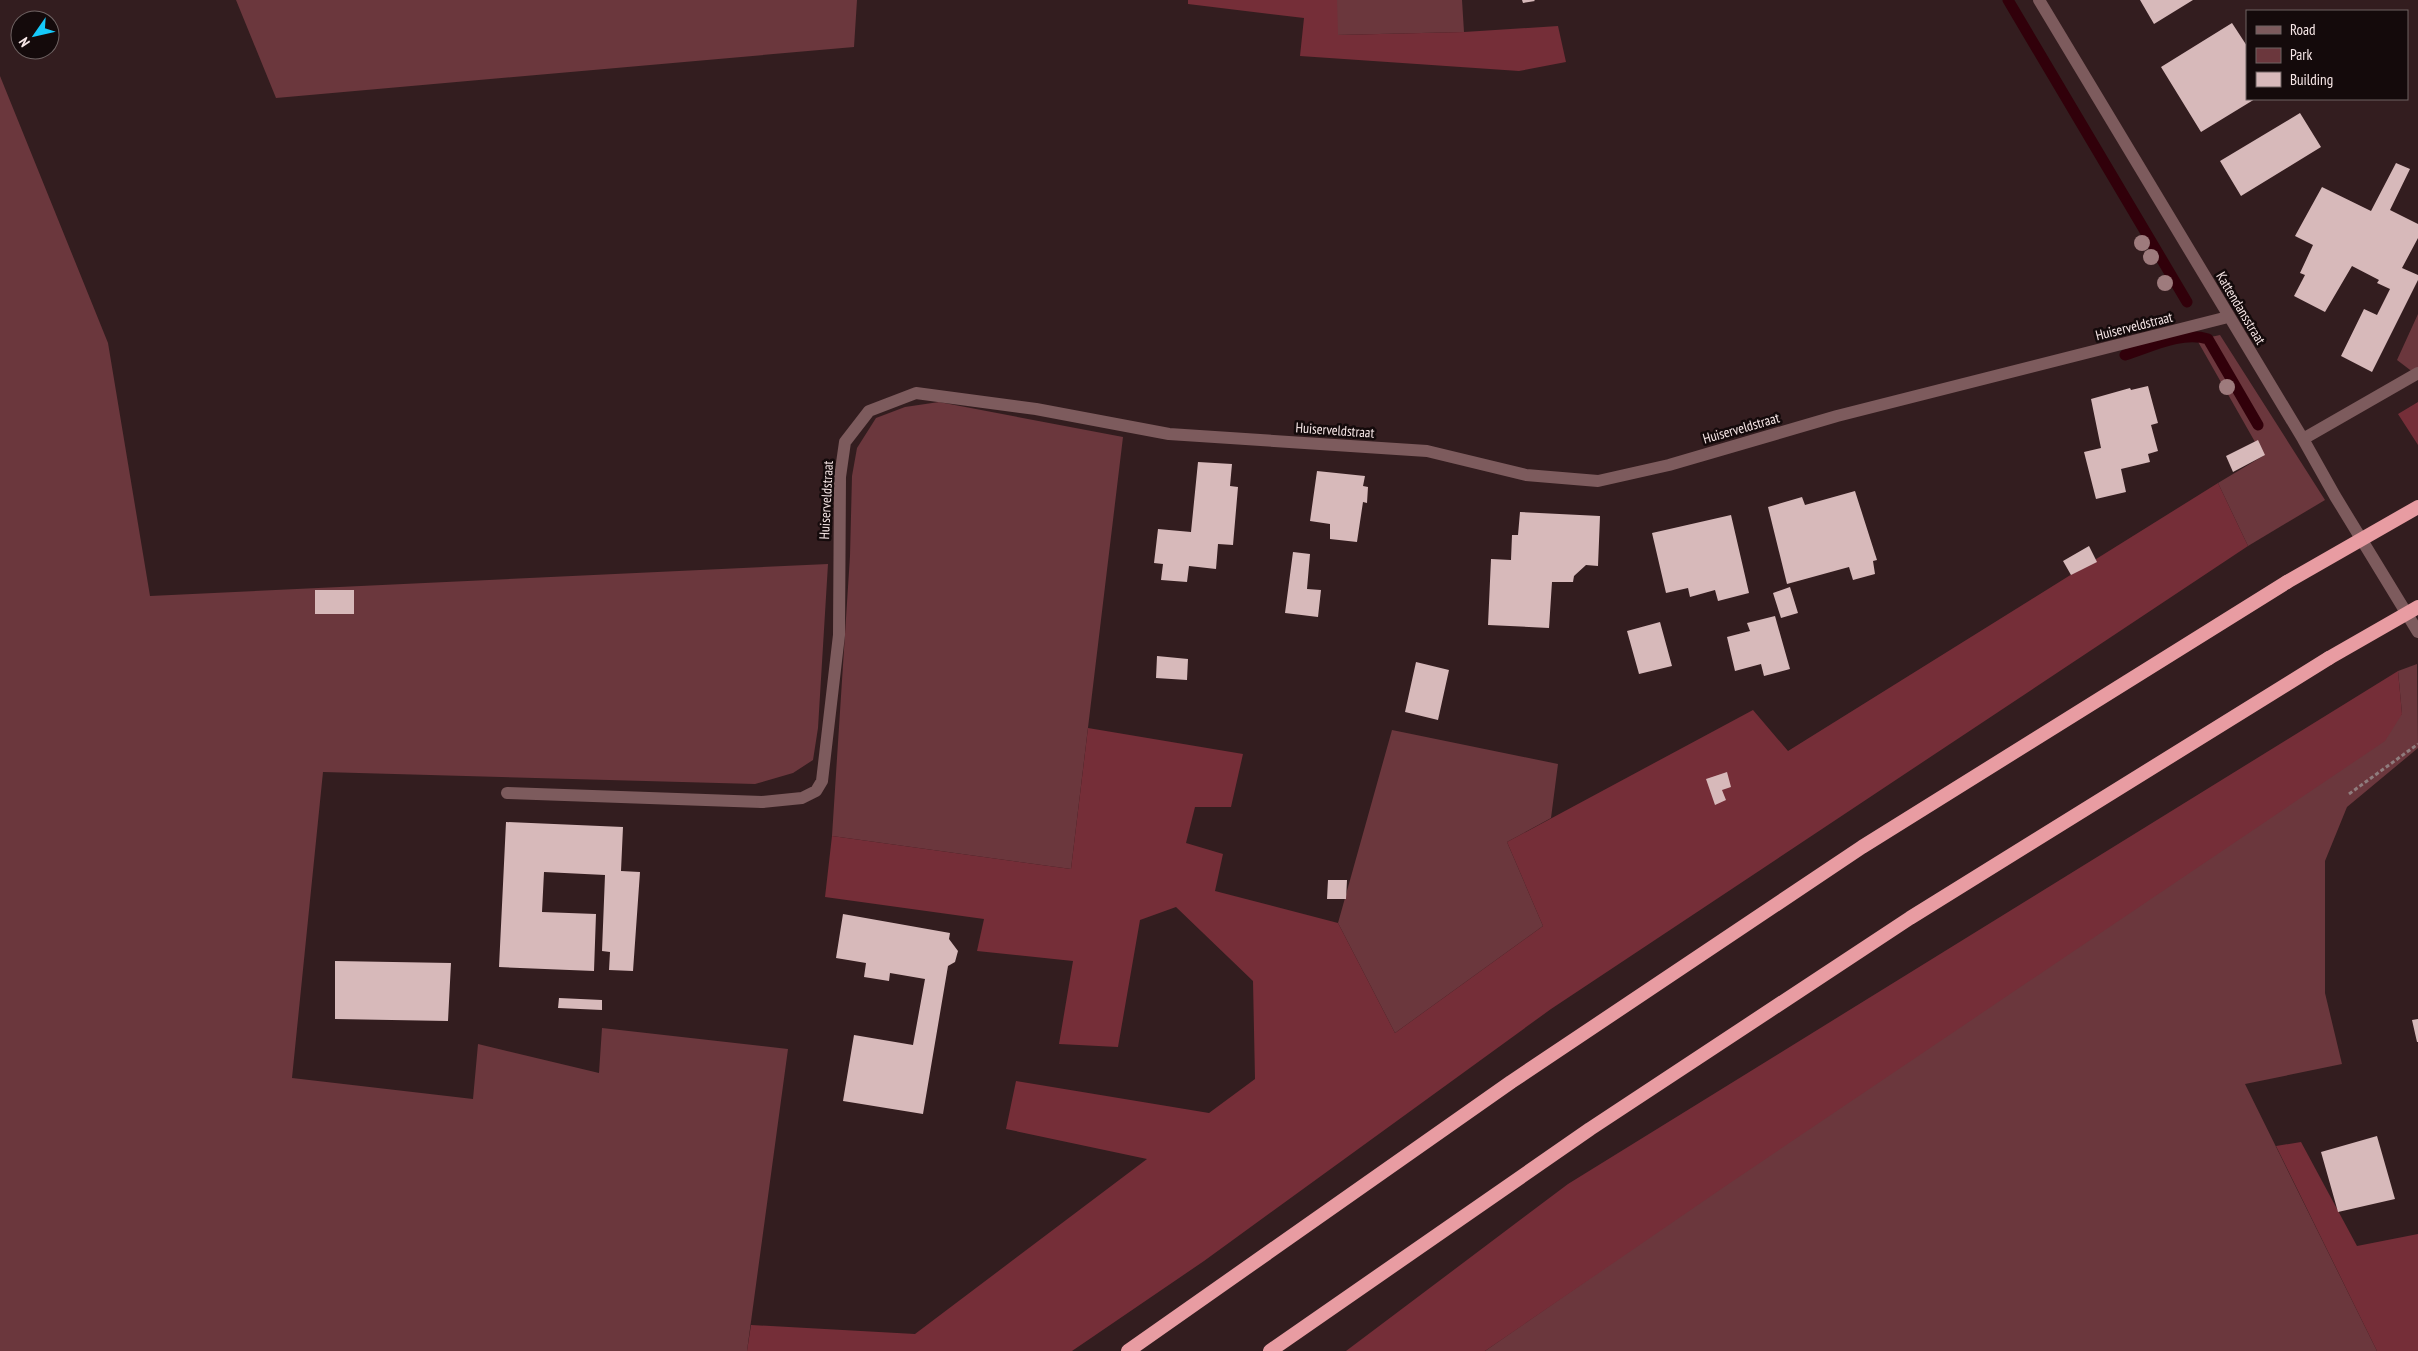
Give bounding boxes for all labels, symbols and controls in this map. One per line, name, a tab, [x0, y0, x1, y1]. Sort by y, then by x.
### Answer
north arrow	[10, 10, 60, 60]
legend	[2246, 10, 2408, 100]
text: Road	[2290, 20, 2316, 39]
text: N	[15, 34, 34, 50]
text: Park	[2290, 45, 2312, 64]
text: Building	[2290, 70, 2333, 89]
street label: Kattendansstraat	[2212, 268, 2270, 348]
street label: Huiserveldstraat	[2094, 308, 2175, 344]
street label: Huiserveldstraat	[1701, 408, 1782, 448]
street label: Huiserveldstraat	[1295, 418, 1375, 442]
street label: Huiserveldstraat	[815, 460, 837, 540]

